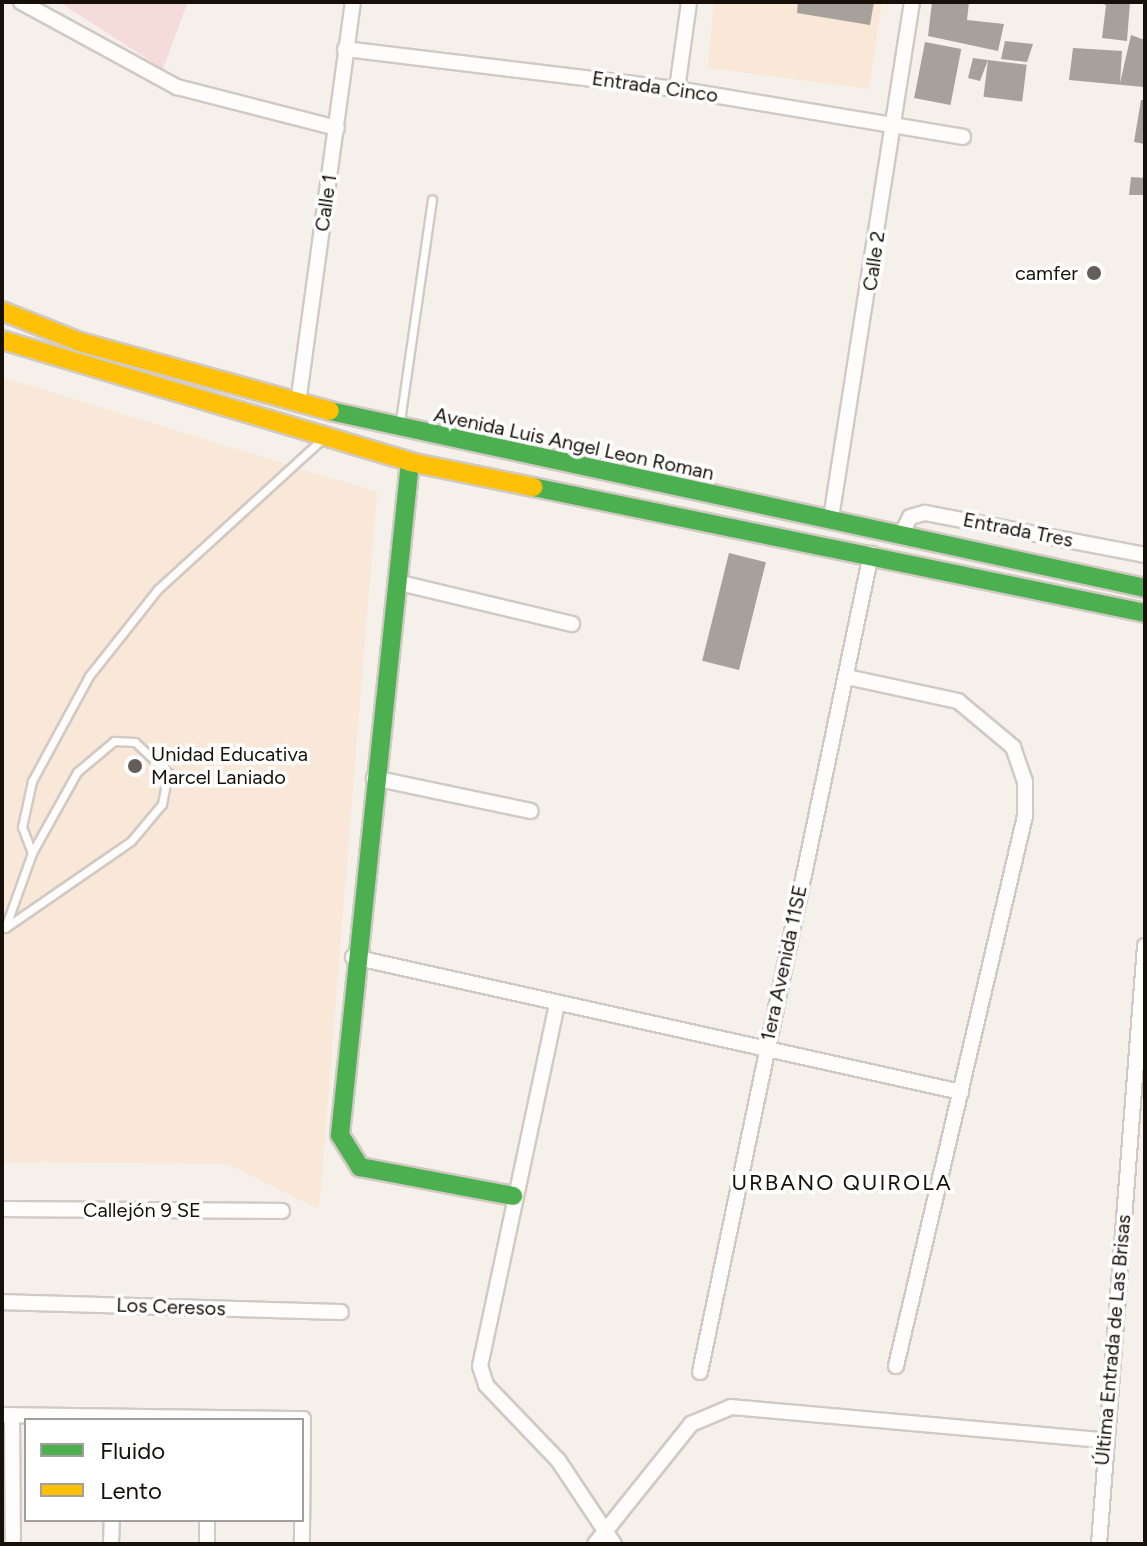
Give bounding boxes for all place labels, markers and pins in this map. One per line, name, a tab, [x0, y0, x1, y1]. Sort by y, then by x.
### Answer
place label: camfer	[1015, 261, 1078, 285]
marker: camfer	[1085, 264, 1103, 282]
place label: Unidad Educativa Marcel Laniado	[151, 742, 308, 789]
marker: Unidad Educativa Marcel Laniado	[126, 757, 144, 775]

